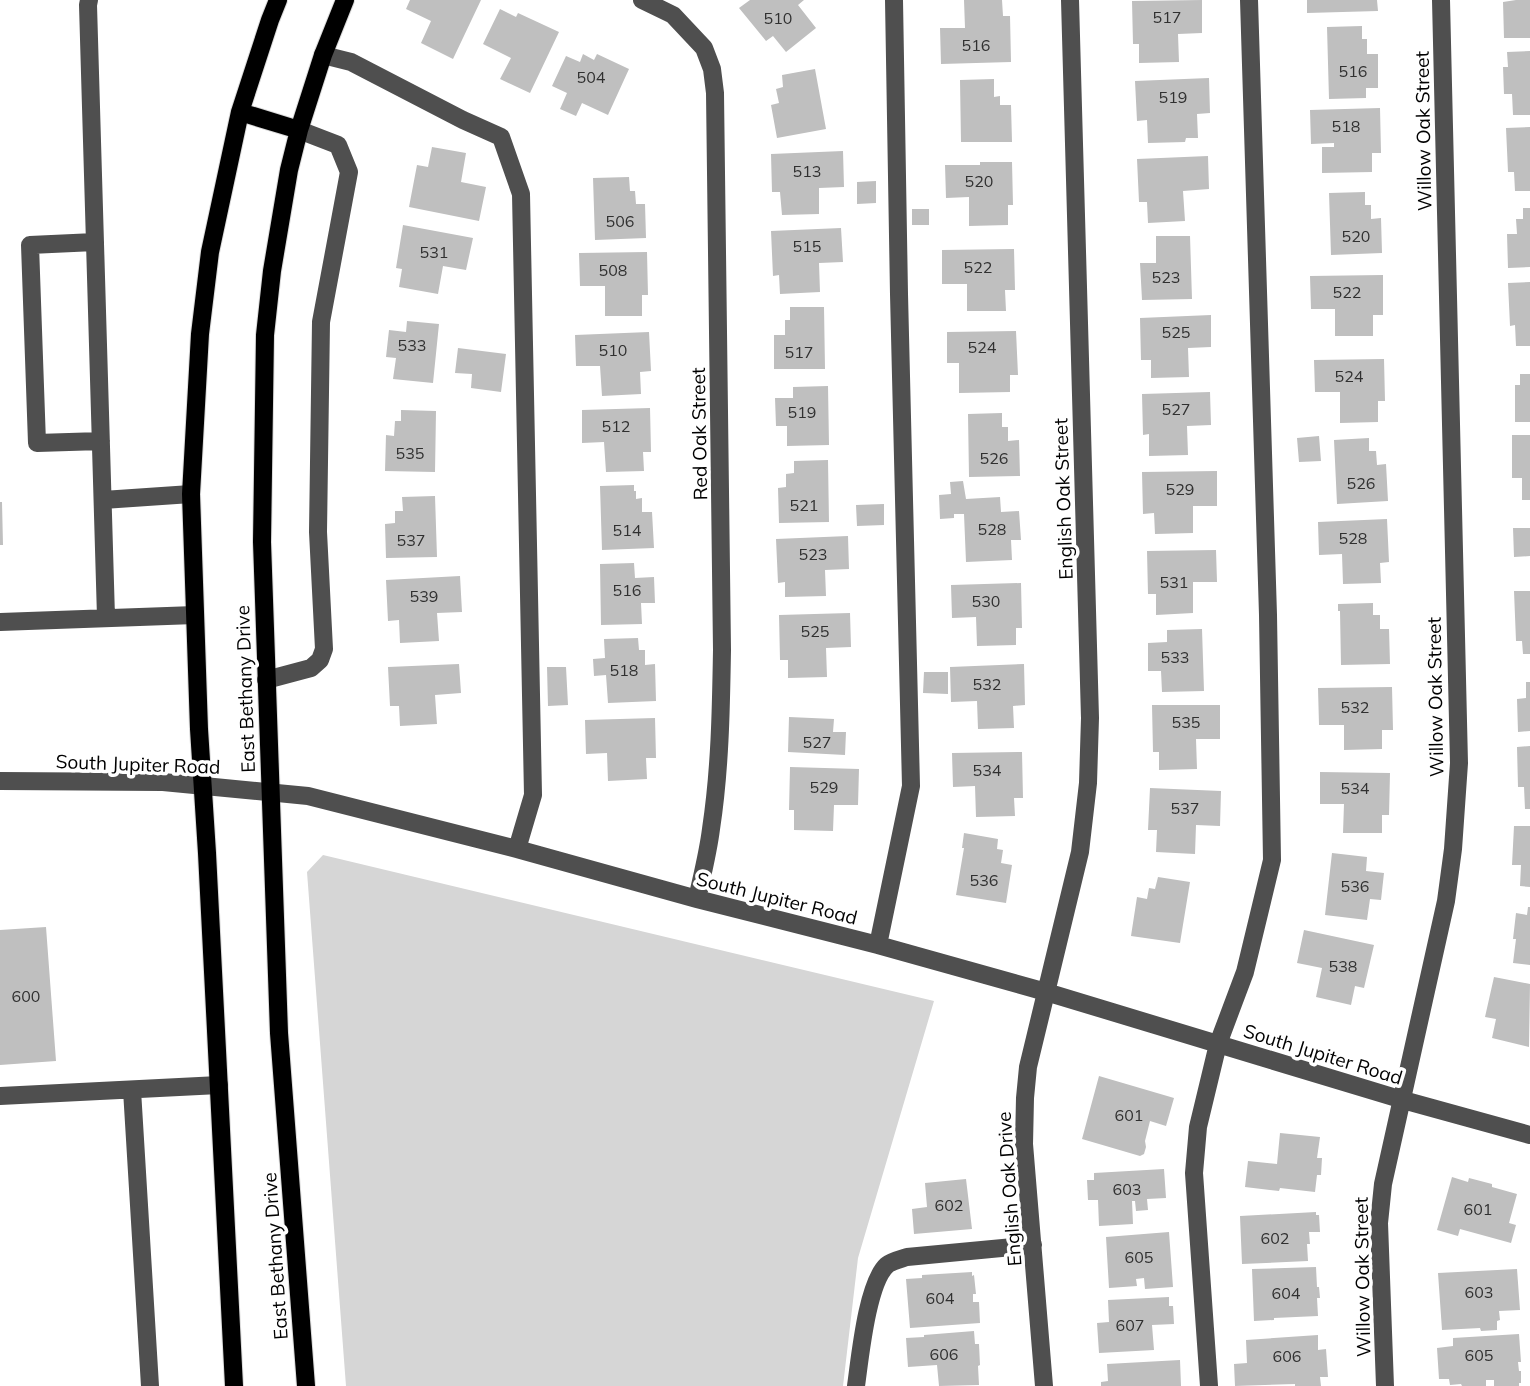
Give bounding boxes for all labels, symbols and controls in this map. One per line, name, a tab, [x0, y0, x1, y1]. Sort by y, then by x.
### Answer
house number: 517	[1153, 7, 1181, 27]
house number: 510	[764, 8, 792, 28]
house number: 516	[962, 35, 990, 55]
street label: Willow Oak Street	[1410, 50, 1436, 211]
house number: 516	[1339, 61, 1367, 81]
house number: 504	[577, 67, 606, 87]
house number: 519	[1159, 87, 1187, 107]
house number: 518	[1332, 116, 1360, 136]
house number: 513	[793, 161, 821, 181]
house number: 520	[965, 171, 993, 191]
house number: 506	[606, 211, 634, 231]
house number: 520	[1342, 226, 1370, 246]
house number: 515	[793, 236, 821, 256]
house number: 531	[420, 242, 448, 262]
house number: 522	[964, 257, 992, 277]
house number: 508	[599, 260, 627, 280]
house number: 523	[1152, 267, 1180, 287]
house number: 522	[1333, 282, 1361, 302]
house number: 525	[1162, 322, 1190, 342]
house number: 533	[398, 335, 426, 355]
house number: 524	[968, 337, 997, 357]
house number: 510	[599, 340, 627, 360]
house number: 517	[785, 342, 813, 362]
house number: 524	[1335, 366, 1364, 386]
street label: Red Oak Street	[686, 367, 712, 501]
house number: 527	[1162, 399, 1190, 419]
house number: 519	[788, 402, 816, 422]
house number: 512	[602, 416, 630, 436]
street label: English Oak Street	[1048, 417, 1078, 580]
house number: 535	[396, 443, 424, 463]
house number: 526	[980, 448, 1008, 468]
house number: 526	[1347, 473, 1375, 493]
house number: 529	[1166, 479, 1194, 499]
house number: 521	[790, 495, 818, 515]
house number: 528	[978, 519, 1006, 539]
house number: 514	[613, 520, 642, 540]
house number: 528	[1339, 528, 1367, 548]
house number: 537	[397, 530, 425, 550]
house number: 523	[799, 544, 827, 564]
house number: 531	[1160, 572, 1188, 592]
house number: 516	[613, 580, 641, 600]
house number: 539	[410, 586, 438, 606]
house number: 530	[972, 591, 1000, 611]
street label: East Bethany Drive	[230, 605, 260, 773]
street label: Willow Oak Street	[1422, 616, 1448, 777]
house number: 525	[801, 621, 829, 641]
house number: 533	[1161, 647, 1189, 667]
house number: 518	[610, 660, 638, 680]
house number: 532	[973, 674, 1001, 694]
house number: 532	[1341, 697, 1369, 717]
house number: 535	[1172, 712, 1200, 732]
house number: 527	[803, 732, 831, 752]
street label: South Jupiter Road	[55, 749, 221, 779]
house number: 534	[973, 760, 1002, 780]
house number: 529	[810, 777, 838, 797]
house number: 534	[1341, 778, 1370, 798]
house number: 537	[1171, 798, 1199, 818]
street label: South Jupiter Road	[694, 866, 860, 930]
house number: 536	[970, 870, 998, 890]
house number: 536	[1341, 876, 1369, 896]
house number: 538	[1329, 956, 1357, 976]
house number: 600	[12, 986, 40, 1006]
street label: South Jupiter Road	[1241, 1018, 1405, 1090]
house number: 601	[1115, 1105, 1143, 1125]
street label: English Oak Drive	[992, 1111, 1026, 1267]
street label: East Bethany Drive	[257, 1171, 293, 1341]
house number: 603	[1113, 1179, 1141, 1199]
house number: 602	[935, 1195, 963, 1215]
street label: Willow Oak Street	[1349, 1196, 1375, 1357]
house number: 601	[1464, 1199, 1492, 1219]
house number: 602	[1261, 1228, 1289, 1248]
house number: 605	[1125, 1247, 1153, 1267]
house number: 603	[1465, 1282, 1493, 1302]
house number: 604	[1272, 1283, 1301, 1303]
house number: 604	[926, 1288, 955, 1308]
house number: 607	[1116, 1315, 1144, 1335]
house number: 606	[930, 1344, 958, 1364]
house number: 605	[1465, 1345, 1493, 1365]
house number: 606	[1273, 1346, 1301, 1366]

